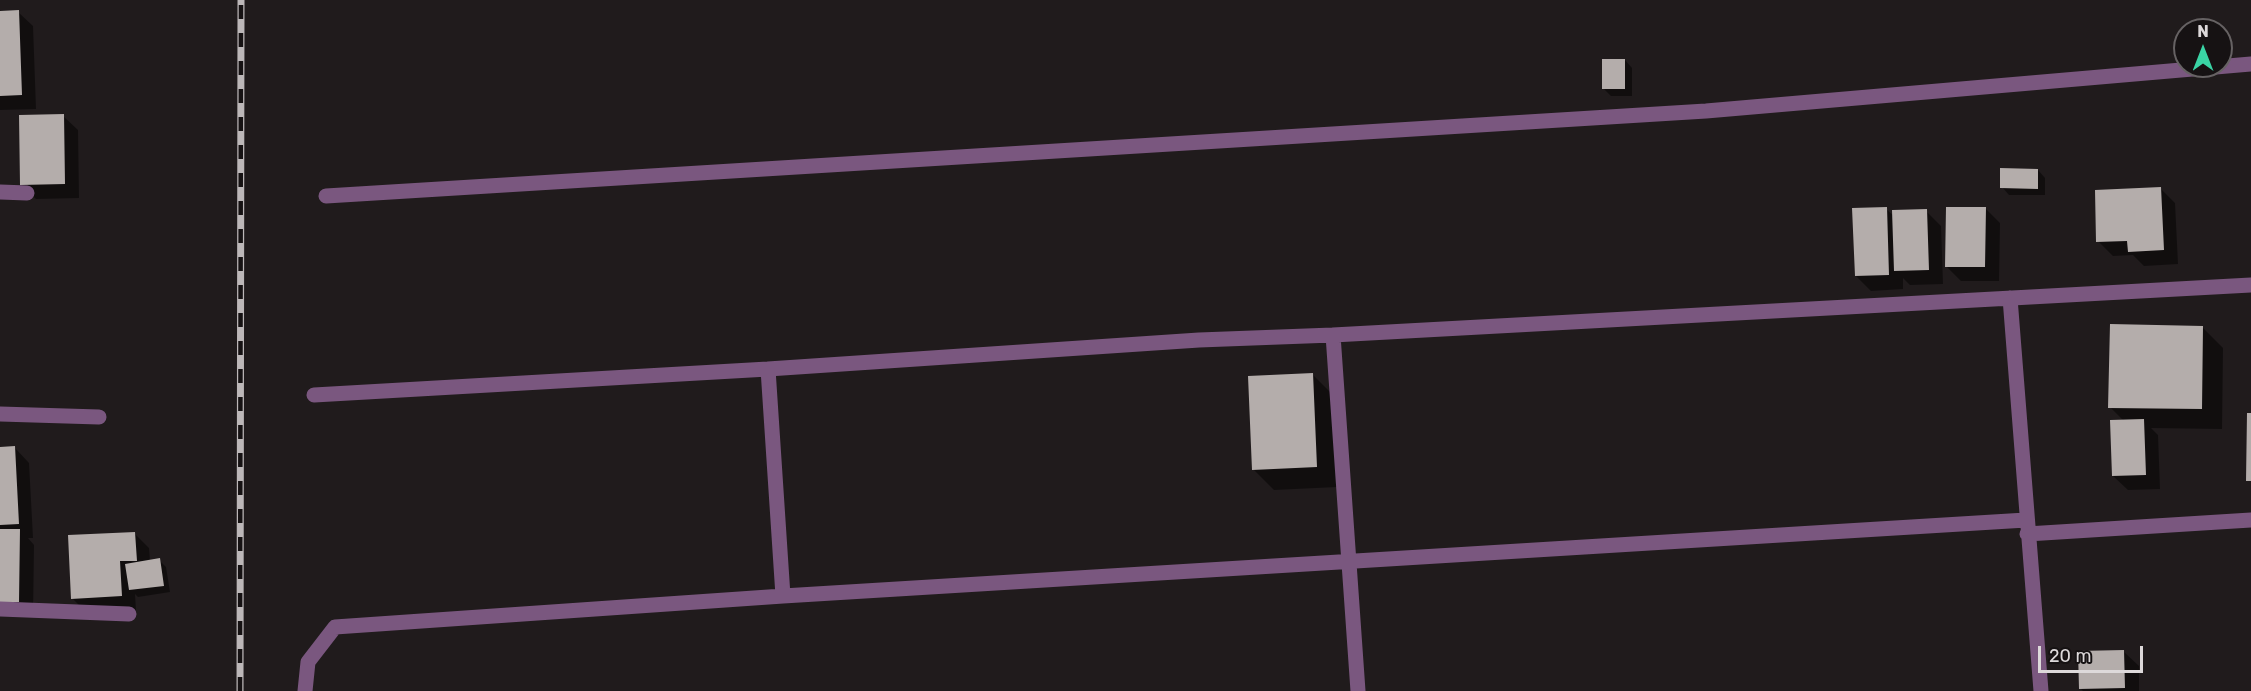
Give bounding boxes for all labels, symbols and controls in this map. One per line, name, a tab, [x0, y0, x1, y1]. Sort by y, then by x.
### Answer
north arrow	[2173, 18, 2233, 78]
text: N	[2197, 22, 2209, 41]
scale bar	[2041, 634, 2146, 672]
text: 20 m	[2049, 645, 2091, 667]

